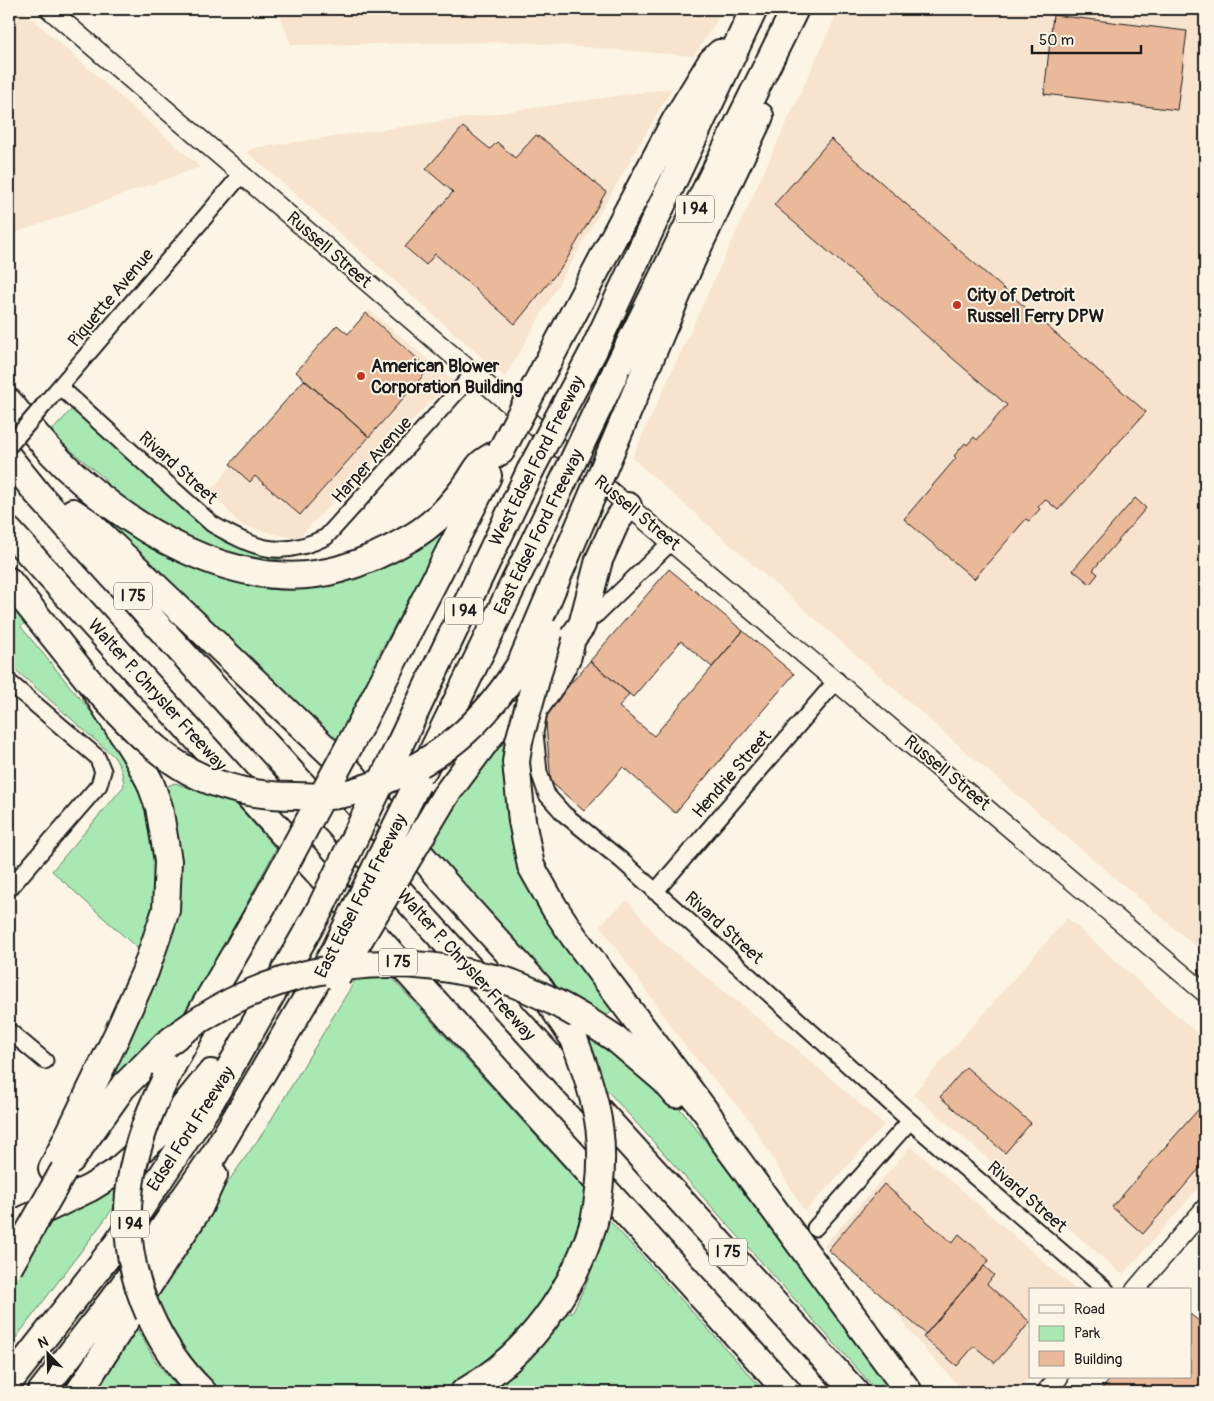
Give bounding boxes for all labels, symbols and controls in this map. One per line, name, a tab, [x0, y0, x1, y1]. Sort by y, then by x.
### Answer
scale bar	[1032, 22, 1140, 54]
text: 50 m	[1039, 31, 1074, 50]
road number: I 94	[676, 195, 714, 222]
street label: Russell Street	[282, 207, 377, 294]
street label: Piquette Avenue	[63, 244, 159, 352]
place label: City of Detroit Russell Ferry DPW	[967, 284, 1104, 328]
marker: City of Detroit Russell Ferry DPW	[951, 299, 963, 311]
place label: American Blower Corporation Building	[371, 355, 522, 399]
marker: American Blower Corporation Building	[355, 370, 367, 382]
street label: West Edsel Ford Freeway	[484, 372, 590, 550]
street label: Harper Avenue	[327, 412, 417, 508]
street label: Rivard Street	[134, 427, 223, 510]
street label: East Edsel Ford Freeway	[489, 445, 589, 619]
street label: Russell Street	[589, 470, 685, 556]
road number: I 75	[114, 582, 152, 610]
road number: I 94	[445, 598, 483, 624]
street label: Walter P. Chrysler Freeway	[83, 614, 232, 776]
street label: Hendrie Street	[687, 725, 777, 823]
street label: Russell Street	[899, 730, 995, 816]
street label: East Edsel Ford Freeway	[310, 810, 413, 982]
street label: Walter P. Chrysler Freeway	[392, 884, 541, 1046]
street label: Rivard Street	[680, 887, 769, 970]
road number: I 75	[379, 949, 417, 976]
street label: Edsel Ford Freeway	[142, 1062, 240, 1196]
street label: Rivard Street	[982, 1156, 1072, 1238]
road number: I 94	[111, 1210, 149, 1238]
road number: I 75	[709, 1238, 747, 1266]
legend	[1029, 1288, 1192, 1378]
text: Road	[1074, 1300, 1105, 1319]
text: Park	[1074, 1324, 1101, 1343]
north arrow	[22, 1328, 72, 1378]
text: N	[35, 1333, 51, 1352]
text: Building	[1074, 1350, 1122, 1369]

